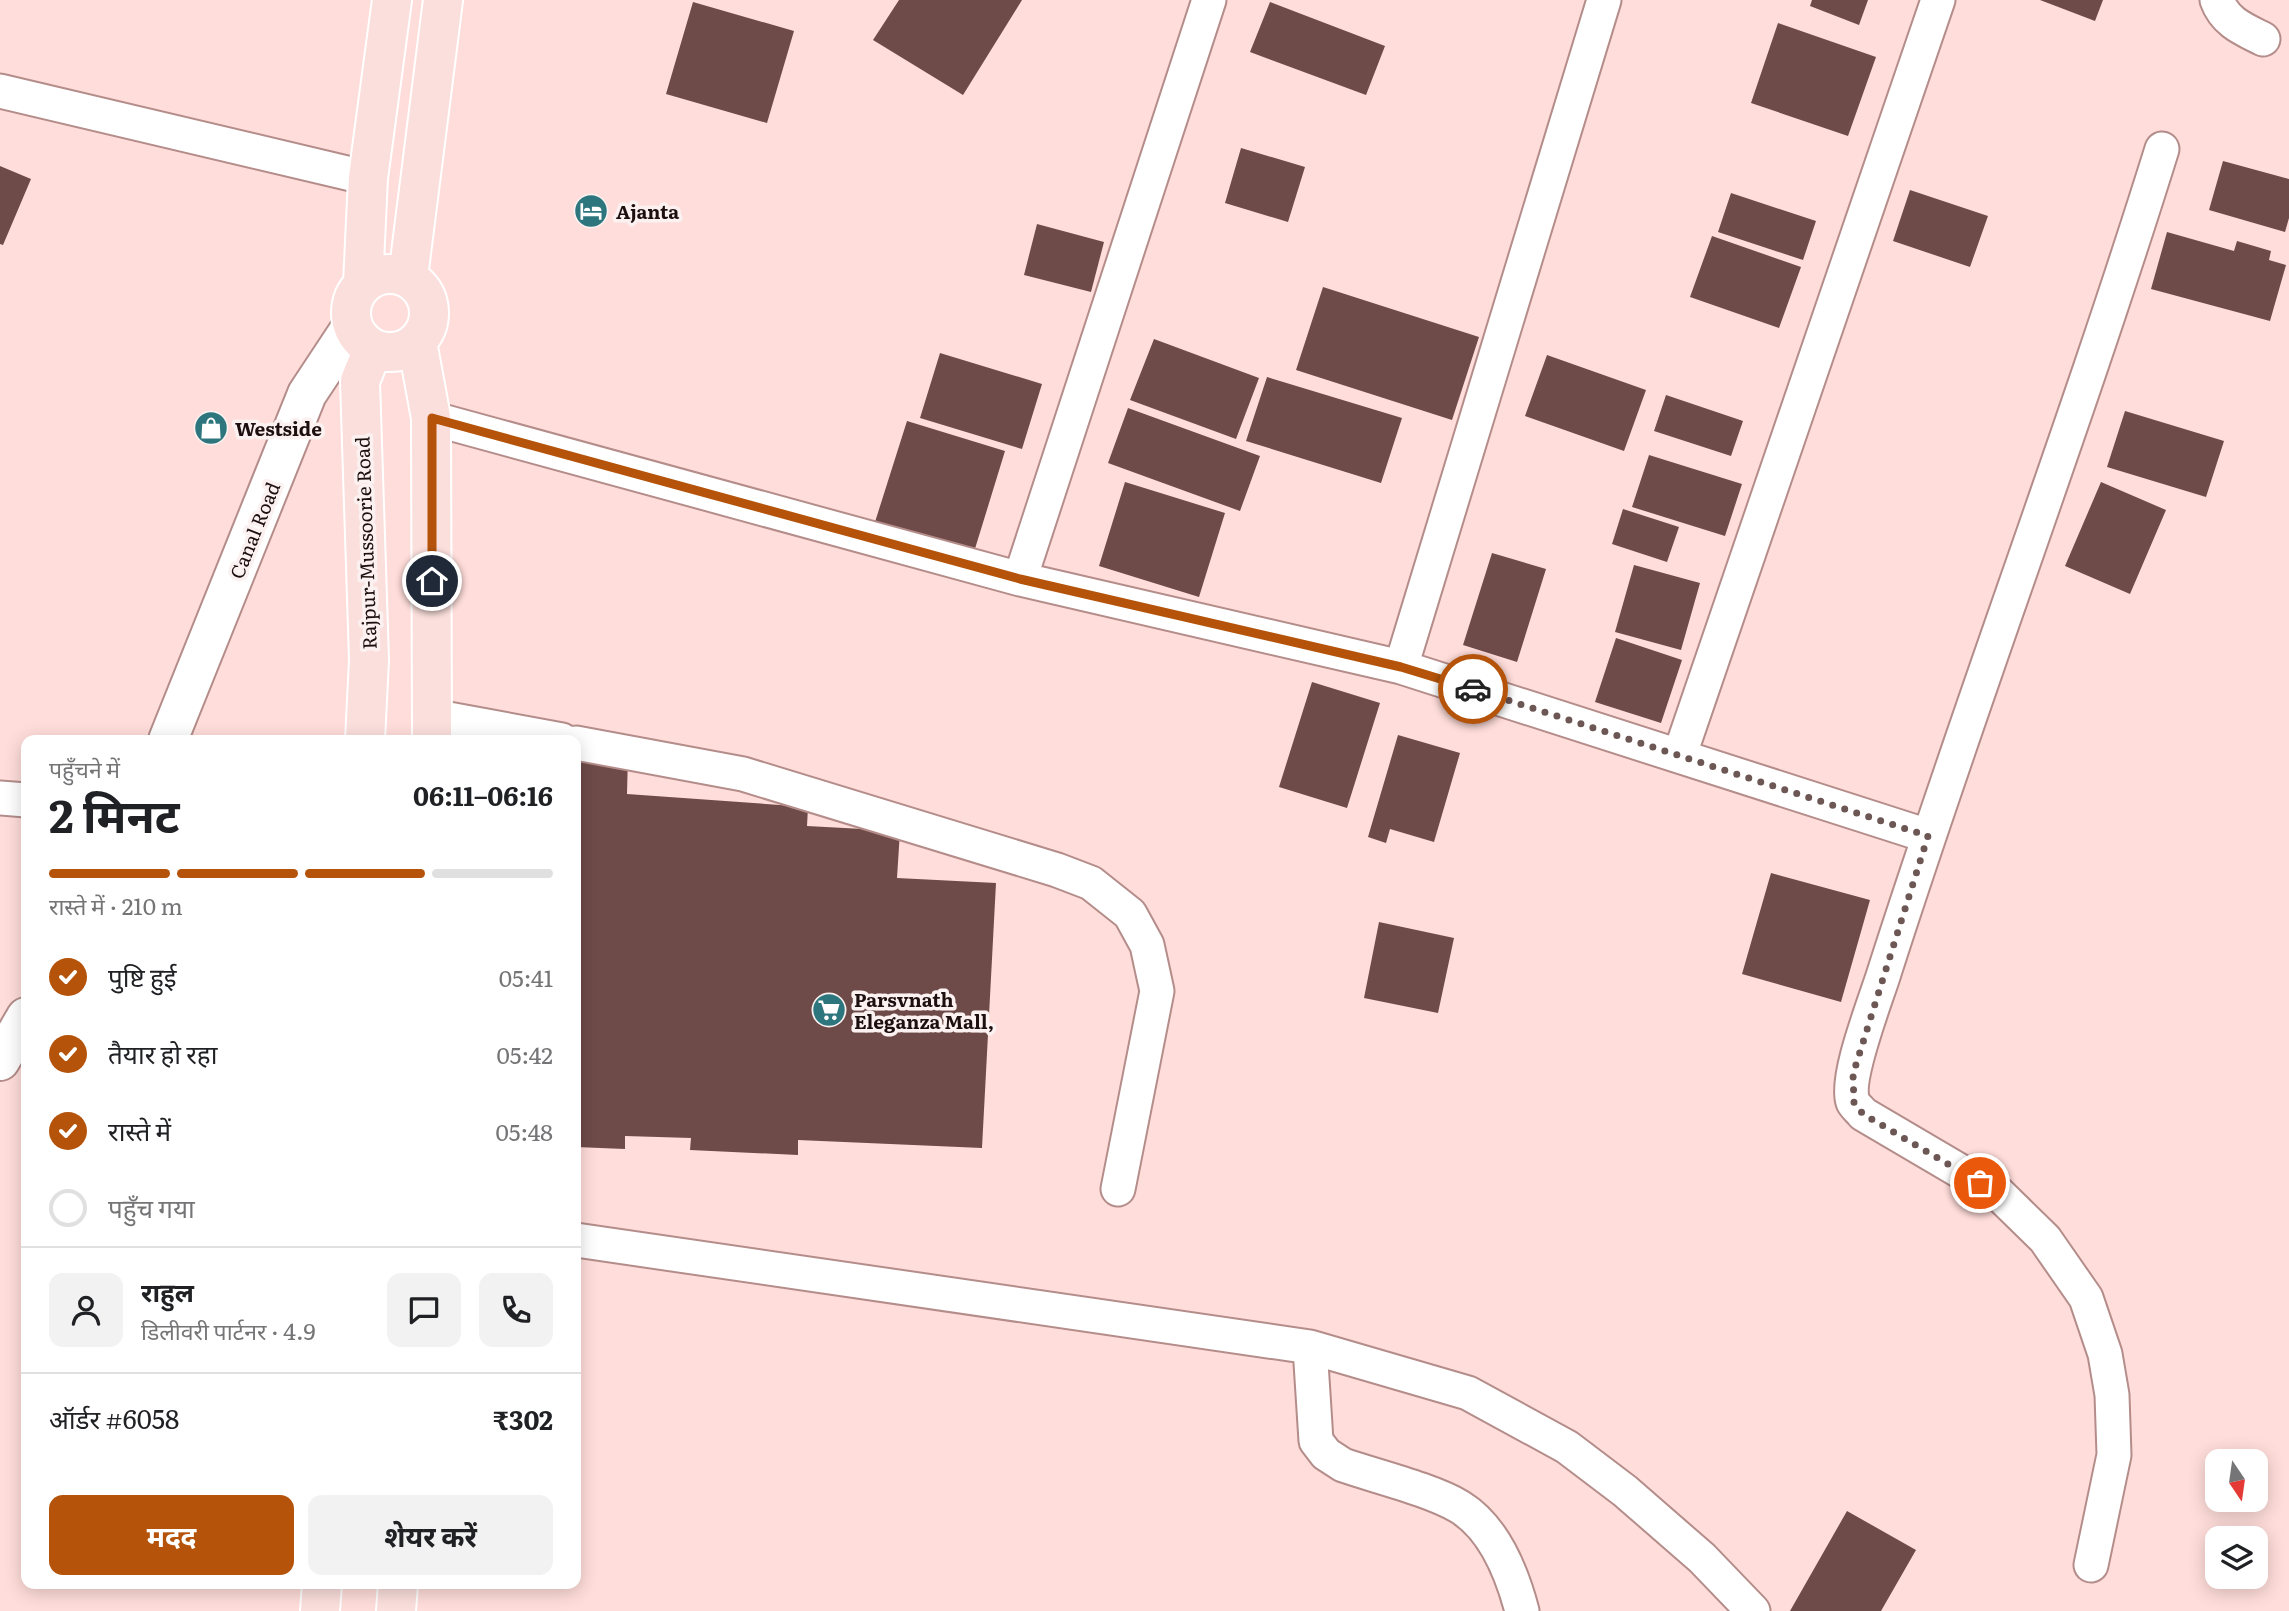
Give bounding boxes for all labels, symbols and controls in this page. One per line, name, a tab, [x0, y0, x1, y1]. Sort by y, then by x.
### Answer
hotel icon: Ajanta	[572, 192, 610, 230]
place label: Ajanta	[616, 197, 679, 225]
shop icon: Westside	[192, 409, 230, 447]
place label: Westside	[235, 414, 322, 442]
street label: Rajpur-Mussoorie Road	[347, 436, 383, 650]
street label: Canal Road	[222, 477, 286, 583]
pin	[402, 551, 462, 611]
icon: home	[413, 562, 451, 600]
courier	[1438, 654, 1508, 724]
icon: car	[1454, 670, 1492, 708]
text: पहुँचने में	[49, 751, 120, 785]
text: 06:11–06:16	[413, 775, 553, 814]
text: 2 मिनट	[49, 779, 179, 847]
text: रास्ते में · 210 m	[49, 888, 183, 922]
text: पुष्टि हुई	[108, 956, 176, 995]
icon: check	[49, 958, 87, 996]
text: 05:41	[499, 960, 553, 994]
place label: Parsvnath Eleganza Mall,	[854, 985, 994, 1035]
supermarket icon: Parsvnath Eleganza Mall,	[810, 991, 848, 1029]
text: तैयार हो रहा	[108, 1033, 217, 1072]
icon: check	[49, 1035, 87, 1073]
text: 05:42	[496, 1037, 553, 1071]
text: रास्ते में	[108, 1110, 171, 1149]
icon: check	[49, 1112, 87, 1150]
text: 05:48	[495, 1114, 553, 1148]
pin	[1950, 1153, 2010, 1213]
icon: bag	[1961, 1164, 1999, 1202]
text: पहुँच गया	[108, 1187, 195, 1226]
text: राहुल	[141, 1271, 194, 1310]
button: person	[49, 1273, 123, 1347]
button: chat	[387, 1273, 461, 1347]
button: phone	[479, 1273, 553, 1347]
text: डिलीवरी पार्टनर · 4.9	[141, 1313, 316, 1347]
text: ऑर्डर #6058	[49, 1398, 179, 1437]
text: ₹302	[493, 1399, 553, 1438]
north arrow	[2205, 1449, 2268, 1512]
map controls	[2205, 1449, 2268, 1589]
button: मदद	[49, 1495, 294, 1575]
button: शेयर करें	[308, 1495, 553, 1575]
button: layers	[2205, 1526, 2268, 1589]

